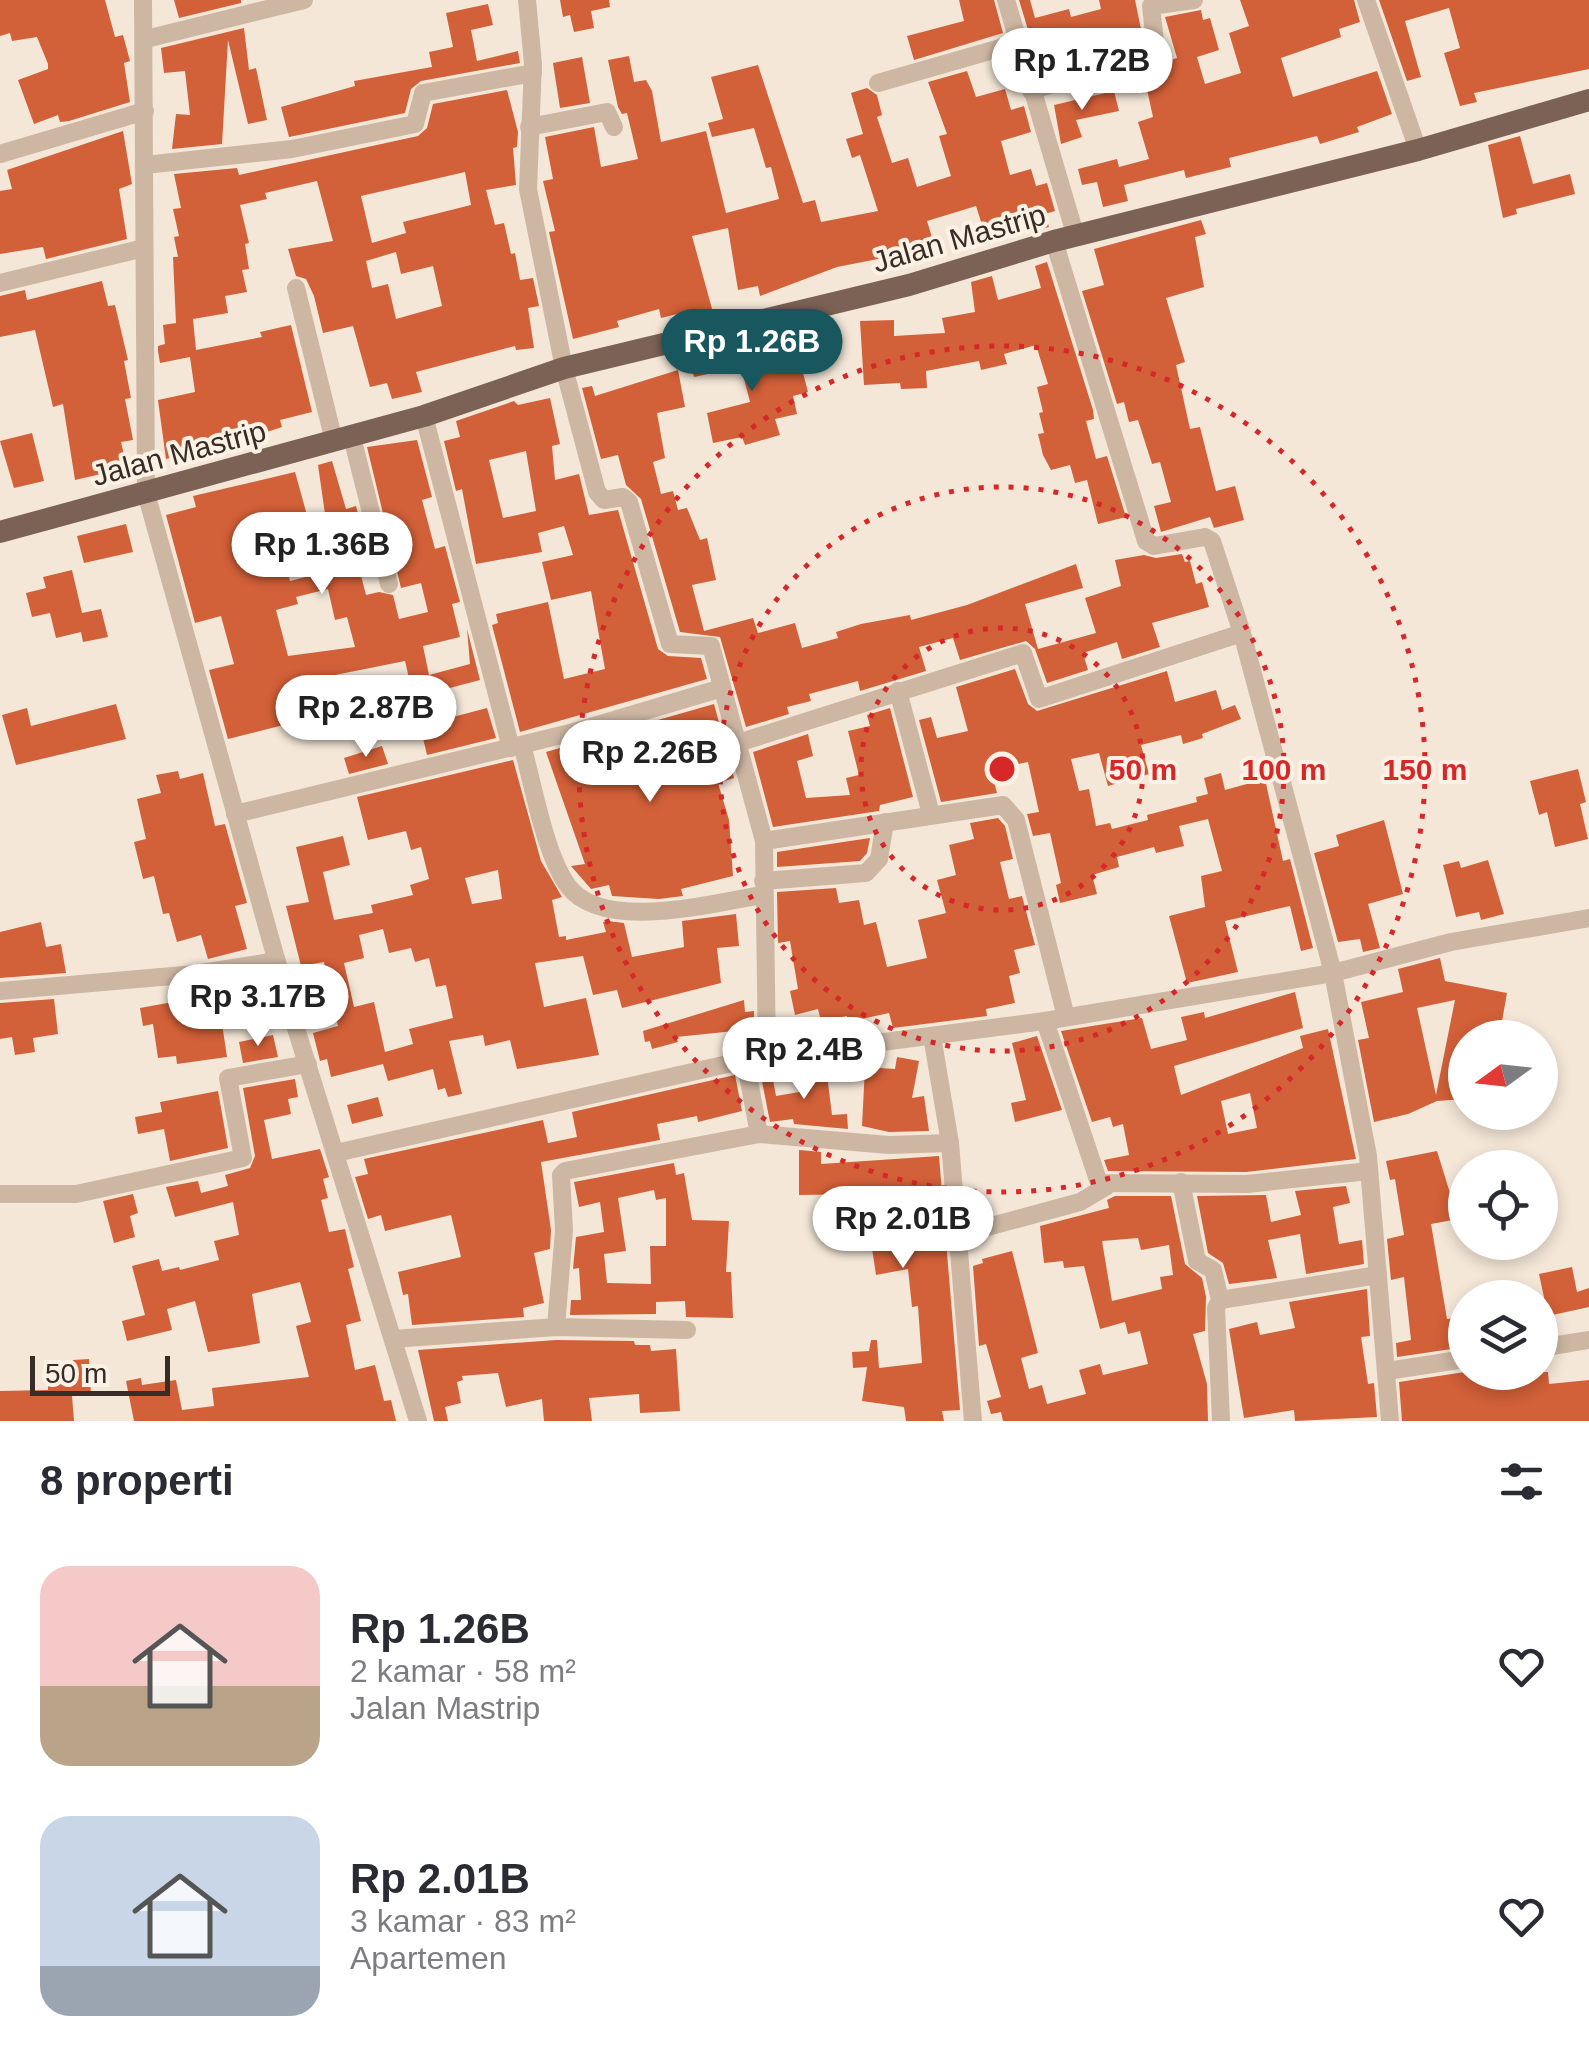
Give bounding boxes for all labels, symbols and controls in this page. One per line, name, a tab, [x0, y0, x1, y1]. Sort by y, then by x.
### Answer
pin: Rp 1.72B	[979, 28, 1185, 113]
text: Rp 1.72B	[1014, 42, 1150, 78]
street label: Jalan Mastrip	[869, 198, 1049, 278]
pin: Rp 1.26B	[649, 309, 855, 394]
text: Rp 1.26B	[684, 323, 820, 359]
street label: Jalan Mastrip	[89, 414, 269, 492]
pin: Rp 1.36B	[219, 512, 425, 597]
text: Rp 1.36B	[254, 526, 390, 562]
pin: Rp 2.87B	[263, 675, 469, 760]
text: Rp 2.87B	[298, 689, 434, 725]
pin: Rp 2.26B	[547, 720, 753, 805]
text: Rp 2.26B	[582, 734, 718, 770]
centre of rings	[984, 751, 1020, 787]
text: 50 m	[1109, 753, 1177, 786]
text: 100 m	[1241, 753, 1327, 786]
text: 150 m	[1382, 753, 1468, 786]
pin: Rp 3.17B	[155, 964, 361, 1049]
text: Rp 3.17B	[190, 978, 326, 1014]
pin: Rp 2.4B	[712, 1017, 896, 1102]
north arrow	[1448, 1020, 1558, 1130]
map controls	[1448, 1020, 1558, 1390]
text: Rp 2.4B	[744, 1031, 864, 1067]
button: locate	[1448, 1150, 1558, 1260]
pin: Rp 2.01B	[800, 1186, 1006, 1271]
text: Rp 2.01B	[835, 1200, 971, 1236]
button: layers	[1448, 1280, 1558, 1390]
scale bar	[30, 1351, 170, 1396]
text: 50 m	[45, 1358, 107, 1389]
icon: filters	[1494, 1454, 1549, 1509]
text: 8 properti	[40, 1457, 234, 1504]
text: Rp 1.26B	[350, 1605, 530, 1652]
icon: home	[120, 1606, 240, 1726]
icon: heart	[1494, 1639, 1549, 1694]
text: 2 kamar · 58 m²	[350, 1653, 576, 1689]
text: Jalan Mastrip	[350, 1690, 540, 1726]
text: Rp 2.01B	[350, 1855, 530, 1902]
icon: home	[120, 1856, 240, 1976]
icon: heart	[1494, 1889, 1549, 1944]
text: 3 kamar · 83 m²	[350, 1903, 576, 1939]
text: Apartemen	[350, 1940, 507, 1976]

